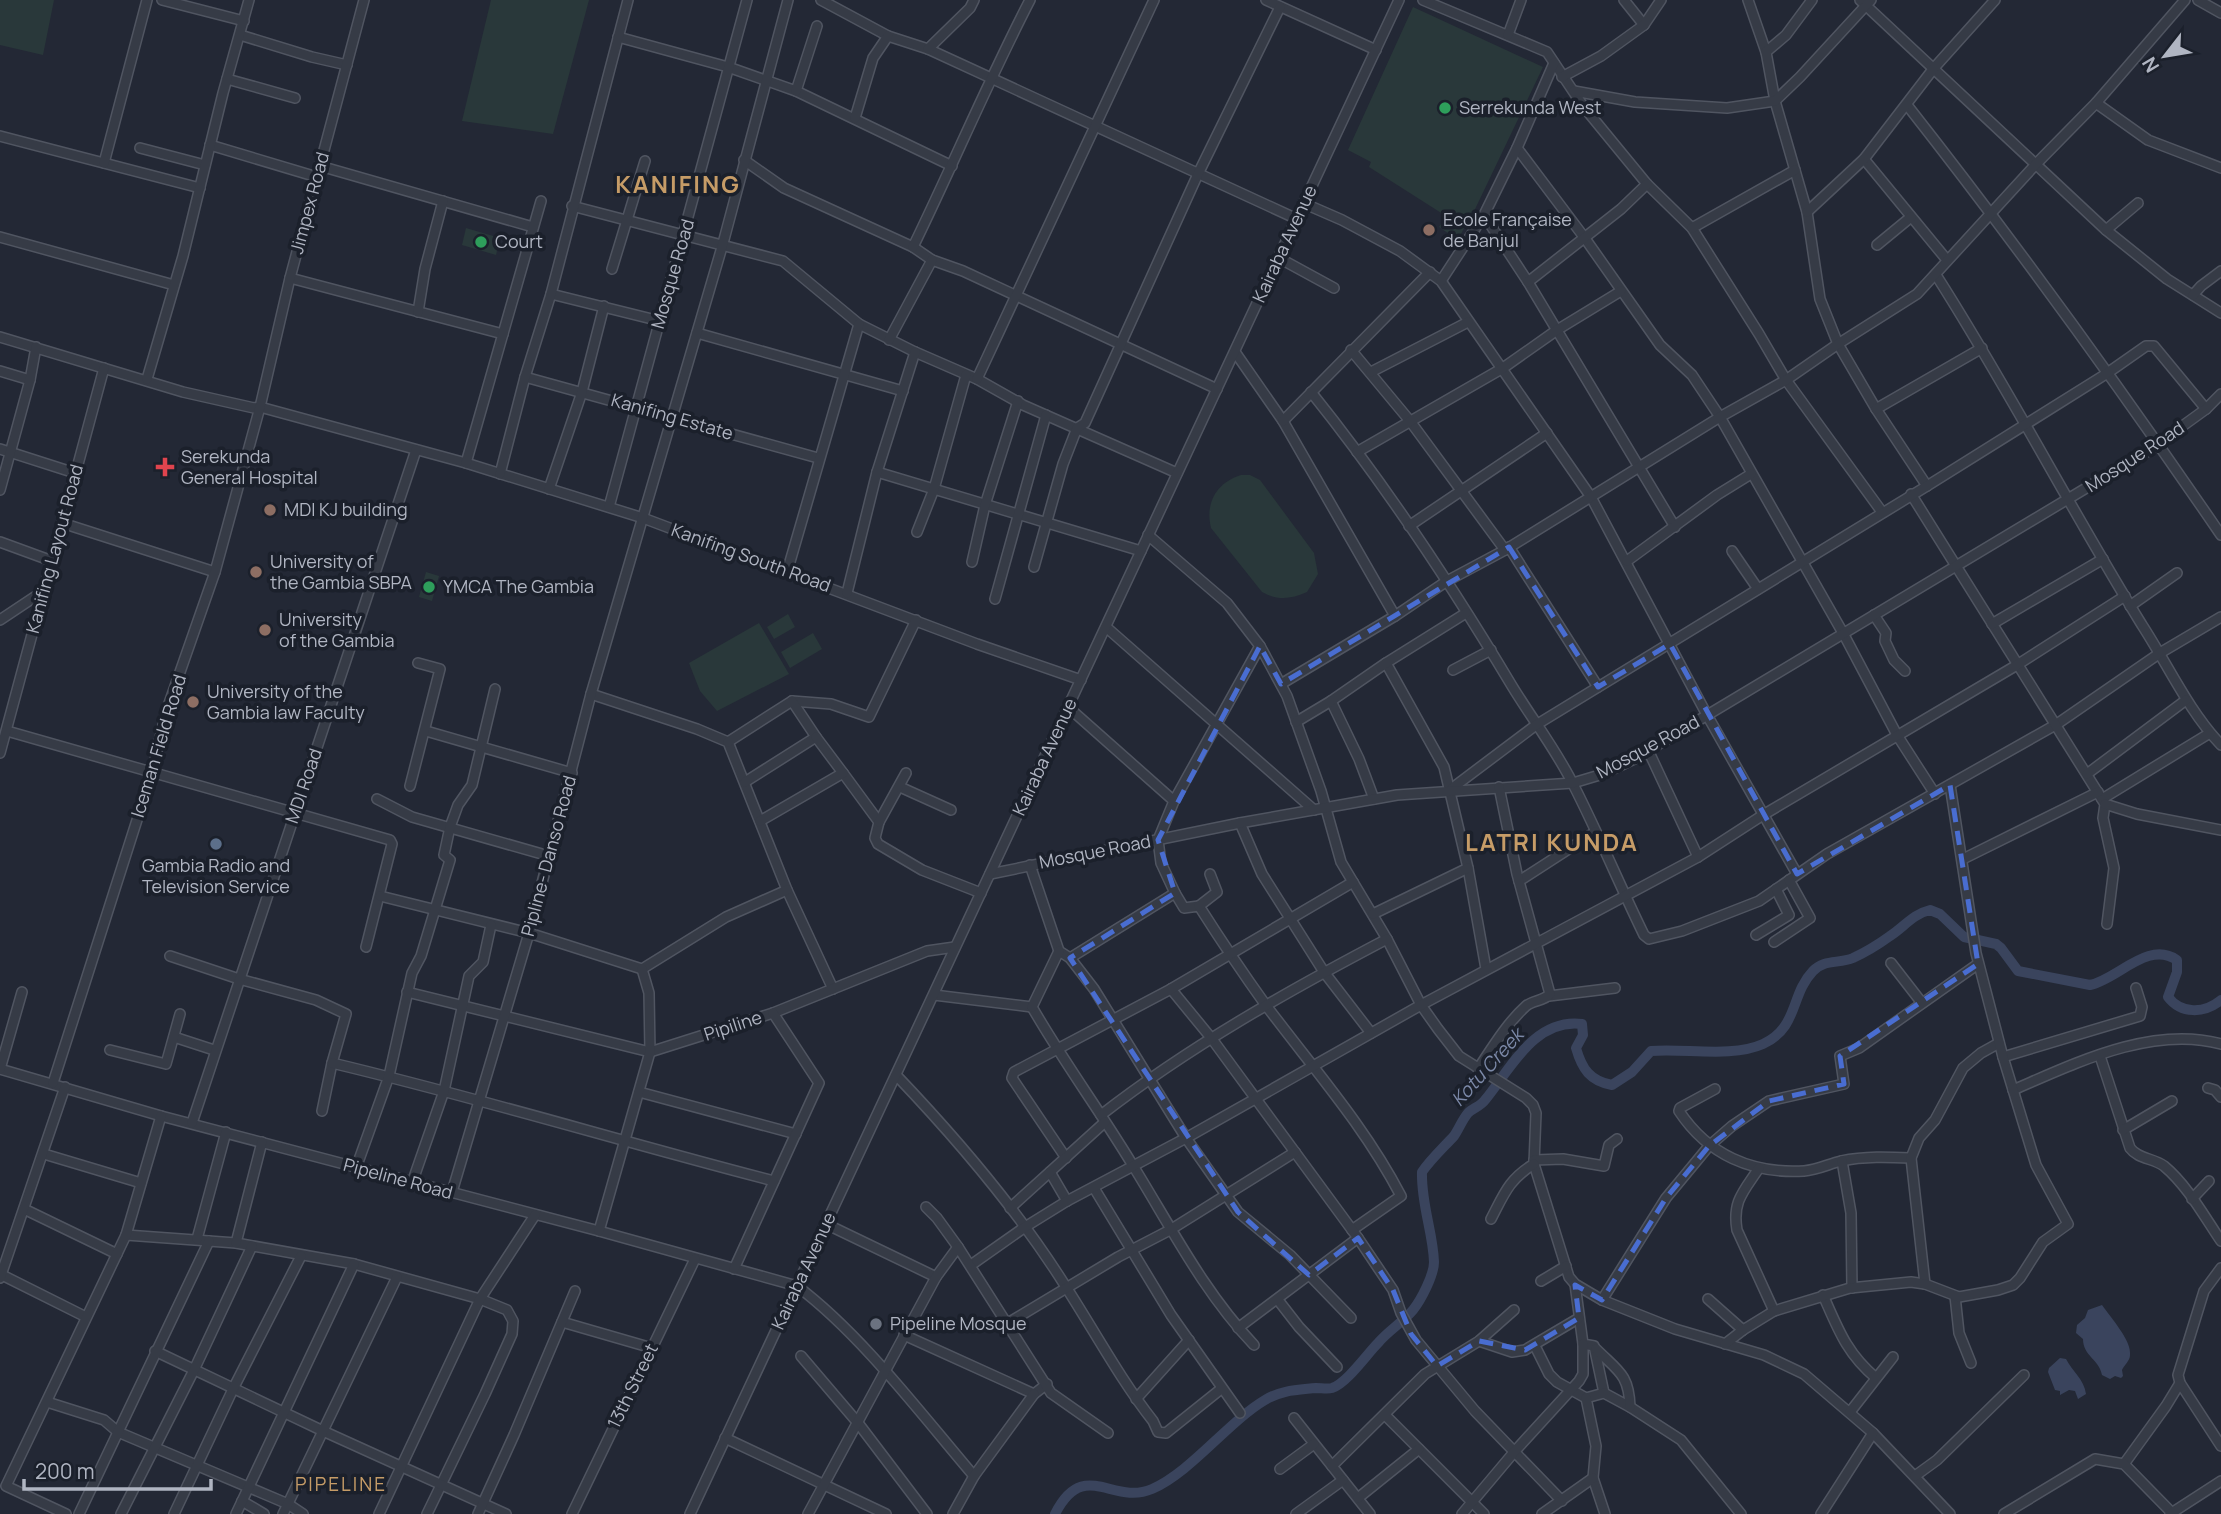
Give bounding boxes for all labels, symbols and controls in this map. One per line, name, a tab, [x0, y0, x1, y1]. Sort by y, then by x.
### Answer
north arrow	[2130, 21, 2200, 91]
text: N	[2136, 52, 2165, 77]
place label: Serrekunda West	[1459, 95, 1601, 119]
marker: Serrekunda West	[1437, 100, 1453, 116]
street label: Jimpex Road	[284, 149, 334, 256]
district label: KANIFING	[615, 167, 741, 200]
street label: Kairaba Avenue	[1246, 181, 1322, 306]
place label: Ecole Française de Banjul	[1443, 207, 1572, 252]
street label: Mosque Road	[645, 216, 699, 331]
marker: Ecole Française de Banjul	[1421, 222, 1437, 238]
place label: Court	[495, 229, 543, 253]
marker: Court	[473, 234, 489, 250]
street label: Kanifing Estate	[609, 387, 736, 445]
street label: Mosque Road	[2080, 415, 2188, 497]
place label: Serekunda General Hospital	[181, 444, 318, 489]
marker: Serekunda General Hospital	[155, 457, 175, 477]
street label: Kanifing Layout Road	[20, 462, 88, 636]
place label: MDI KJ building	[284, 497, 408, 521]
marker: MDI KJ building	[262, 502, 278, 518]
street label: Kanifing South Road	[668, 517, 834, 597]
place label: University of the Gambia SBPA	[270, 549, 413, 594]
marker: University of the Gambia SBPA	[248, 564, 264, 580]
place label: YMCA The Gambia	[443, 574, 594, 598]
marker: YMCA The Gambia	[421, 579, 437, 595]
place label: University of the Gambia	[279, 607, 394, 652]
marker: University of the Gambia	[257, 622, 273, 638]
street label: Iceman Field Road	[125, 671, 191, 820]
place label: University of the Gambia law Faculty	[207, 679, 365, 724]
marker: University of the Gambia law Faculty	[185, 694, 201, 710]
street label: Kairaba Avenue	[1006, 694, 1082, 819]
street label: Mosque Road	[1592, 709, 1703, 783]
street label: MDI Road	[279, 745, 327, 826]
street label: Pipline- Danso Road	[515, 773, 581, 939]
district label: LATRI KUNDA	[1465, 825, 1639, 858]
street label: Mosque Road	[1037, 828, 1153, 874]
marker: Gambia Radio and Television Service	[208, 836, 224, 852]
place label: Gambia Radio and Television Service	[142, 853, 290, 898]
street label: Pipiline	[701, 1004, 765, 1046]
water label: Kotu Creek	[1445, 1021, 1531, 1111]
street label: Pipeline Road	[341, 1152, 455, 1204]
street label: Kairaba Avenue	[765, 1208, 841, 1333]
place label: Pipeline Mosque	[890, 1311, 1026, 1335]
marker: Pipeline Mosque	[868, 1316, 884, 1332]
street label: 13th Street	[601, 1339, 663, 1432]
scale bar	[24, 1448, 212, 1492]
text: 200 m	[35, 1457, 95, 1485]
district label: PIPELINE	[295, 1471, 387, 1497]

